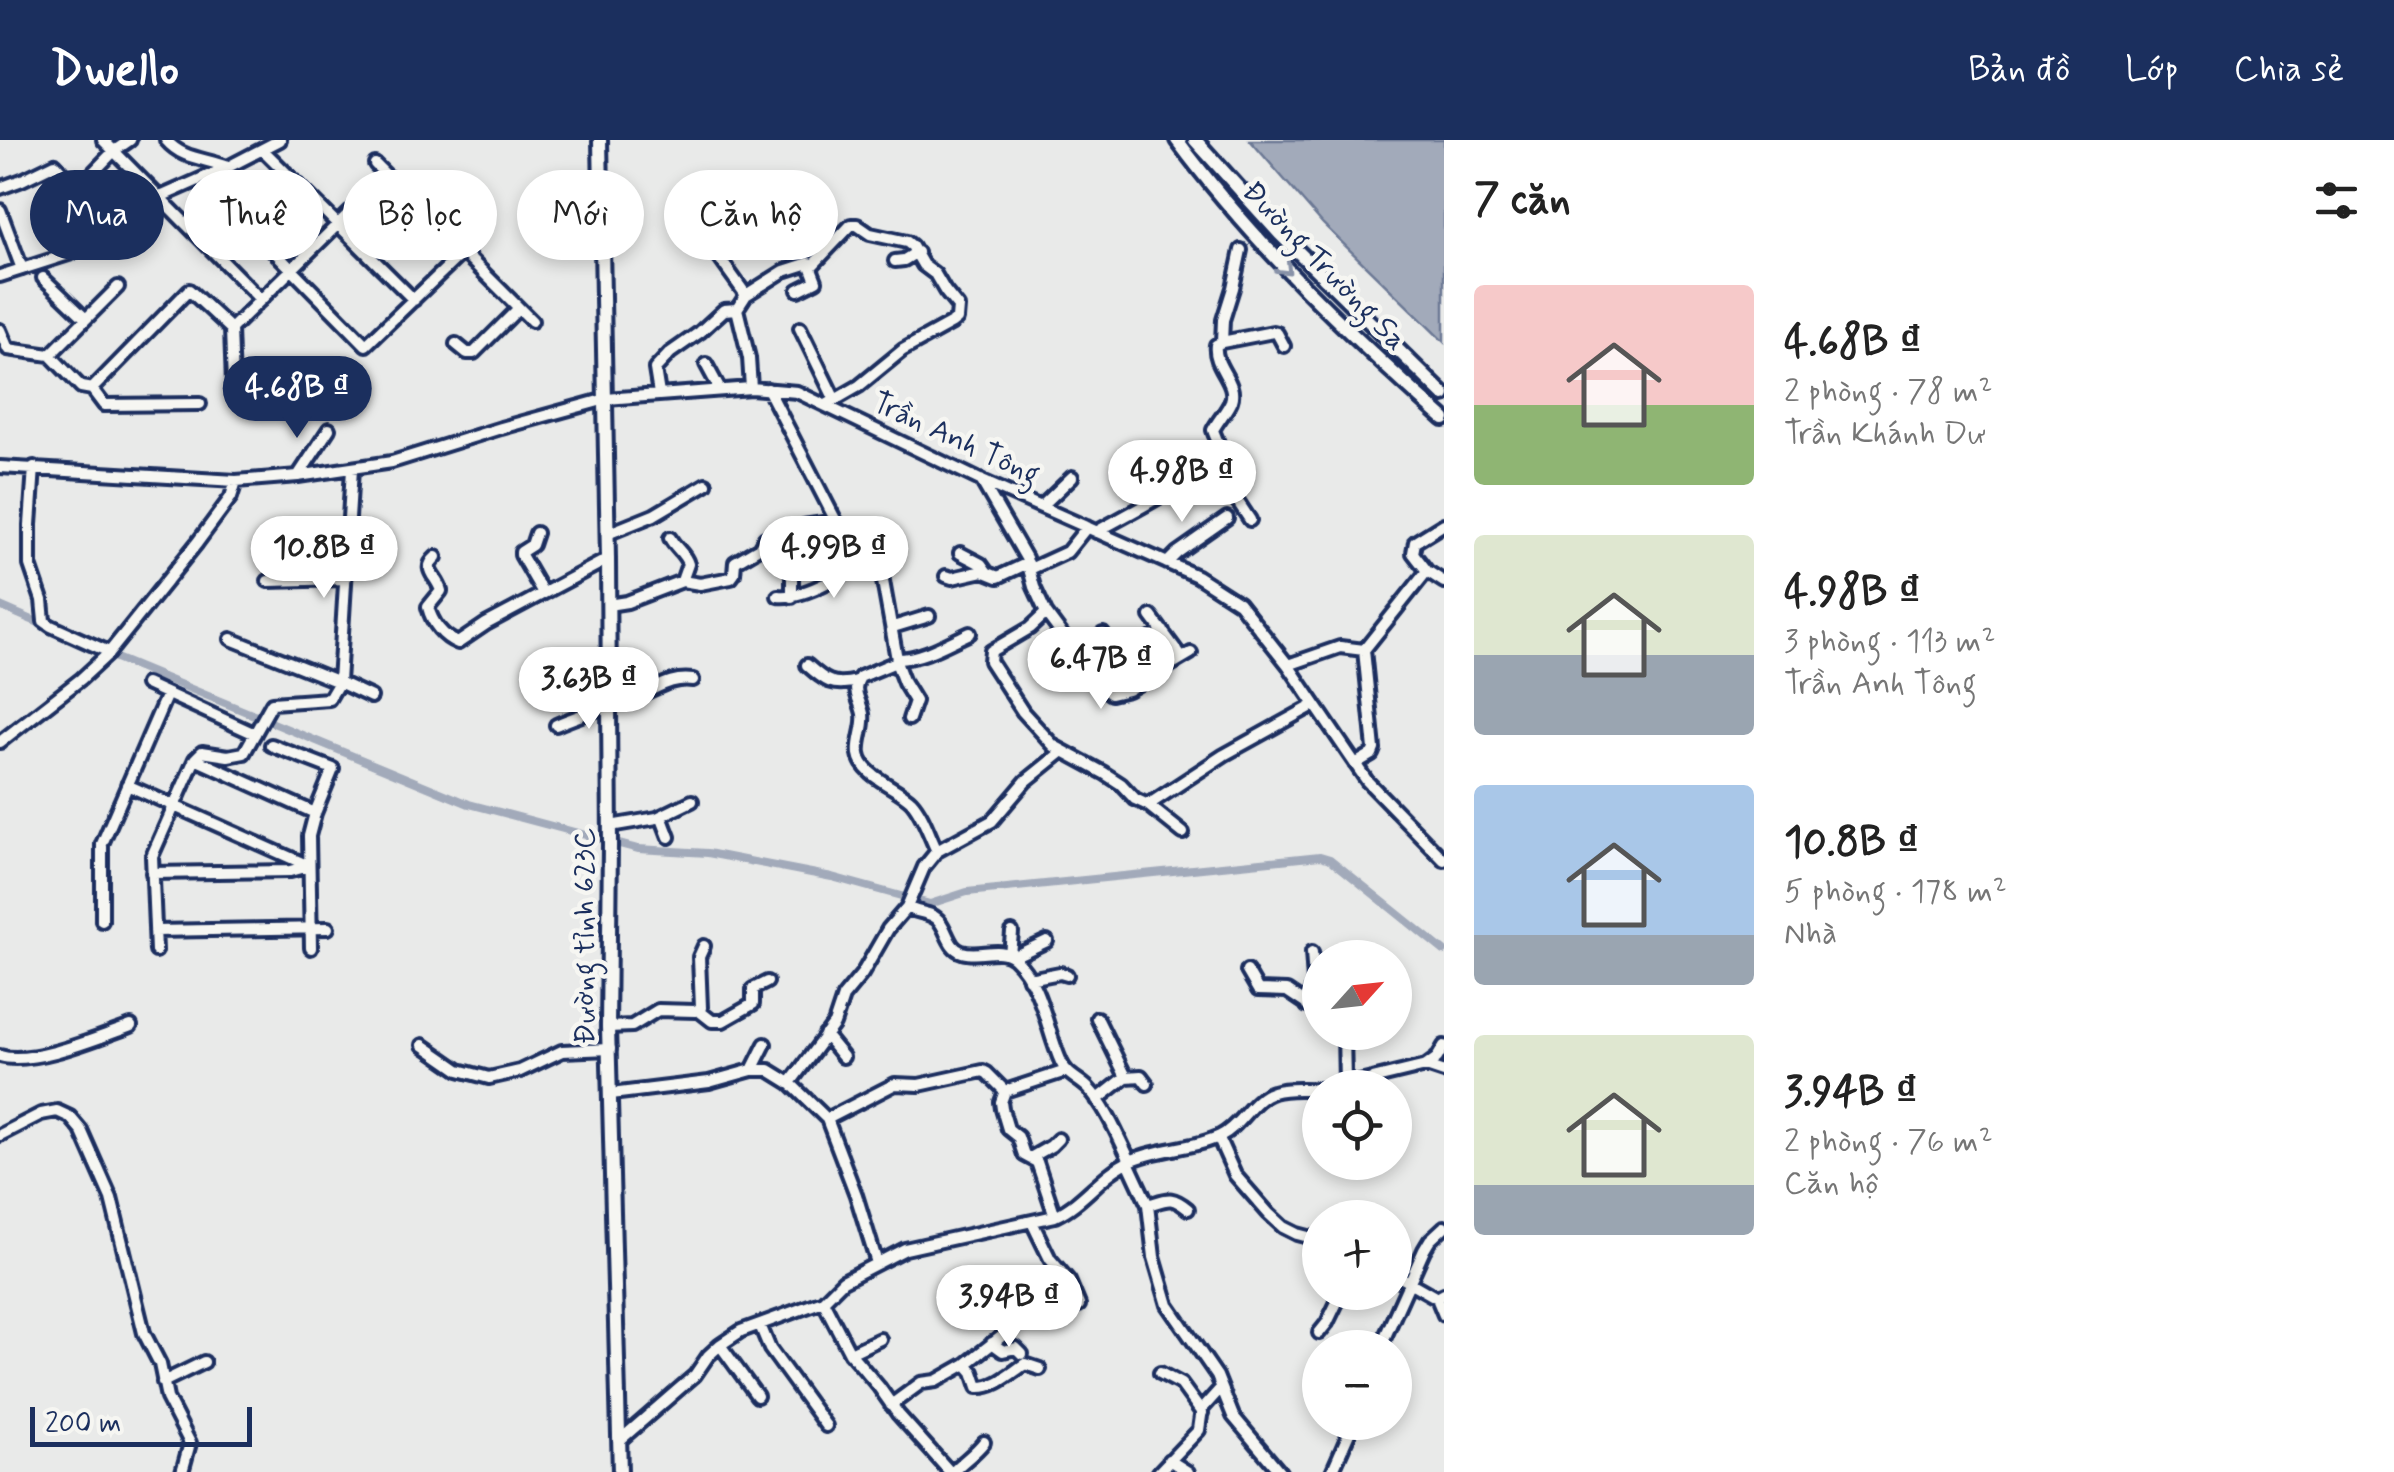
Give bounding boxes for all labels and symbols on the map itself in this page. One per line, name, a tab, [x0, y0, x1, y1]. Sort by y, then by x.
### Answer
street label: Đường Trường Sa	[1231, 173, 1415, 361]
one-way arrow	[1273, 256, 1291, 274]
pin: 4.68B ₫	[205, 356, 389, 441]
street label: Trần Anh Tông	[865, 383, 1046, 498]
pin: 4.98B ₫	[1090, 440, 1274, 525]
pin: 10.8B ₫	[232, 516, 416, 601]
pin: 4.99B ₫	[742, 516, 926, 601]
pin: 6.47B ₫	[1009, 627, 1193, 712]
pin: 3.63B ₫	[497, 647, 681, 732]
street label: Đường tỉnh 623C	[566, 828, 608, 1044]
north arrow	[1302, 940, 1412, 1050]
pin: 3.94B ₫	[917, 1265, 1101, 1350]
scale bar	[30, 1402, 252, 1446]

